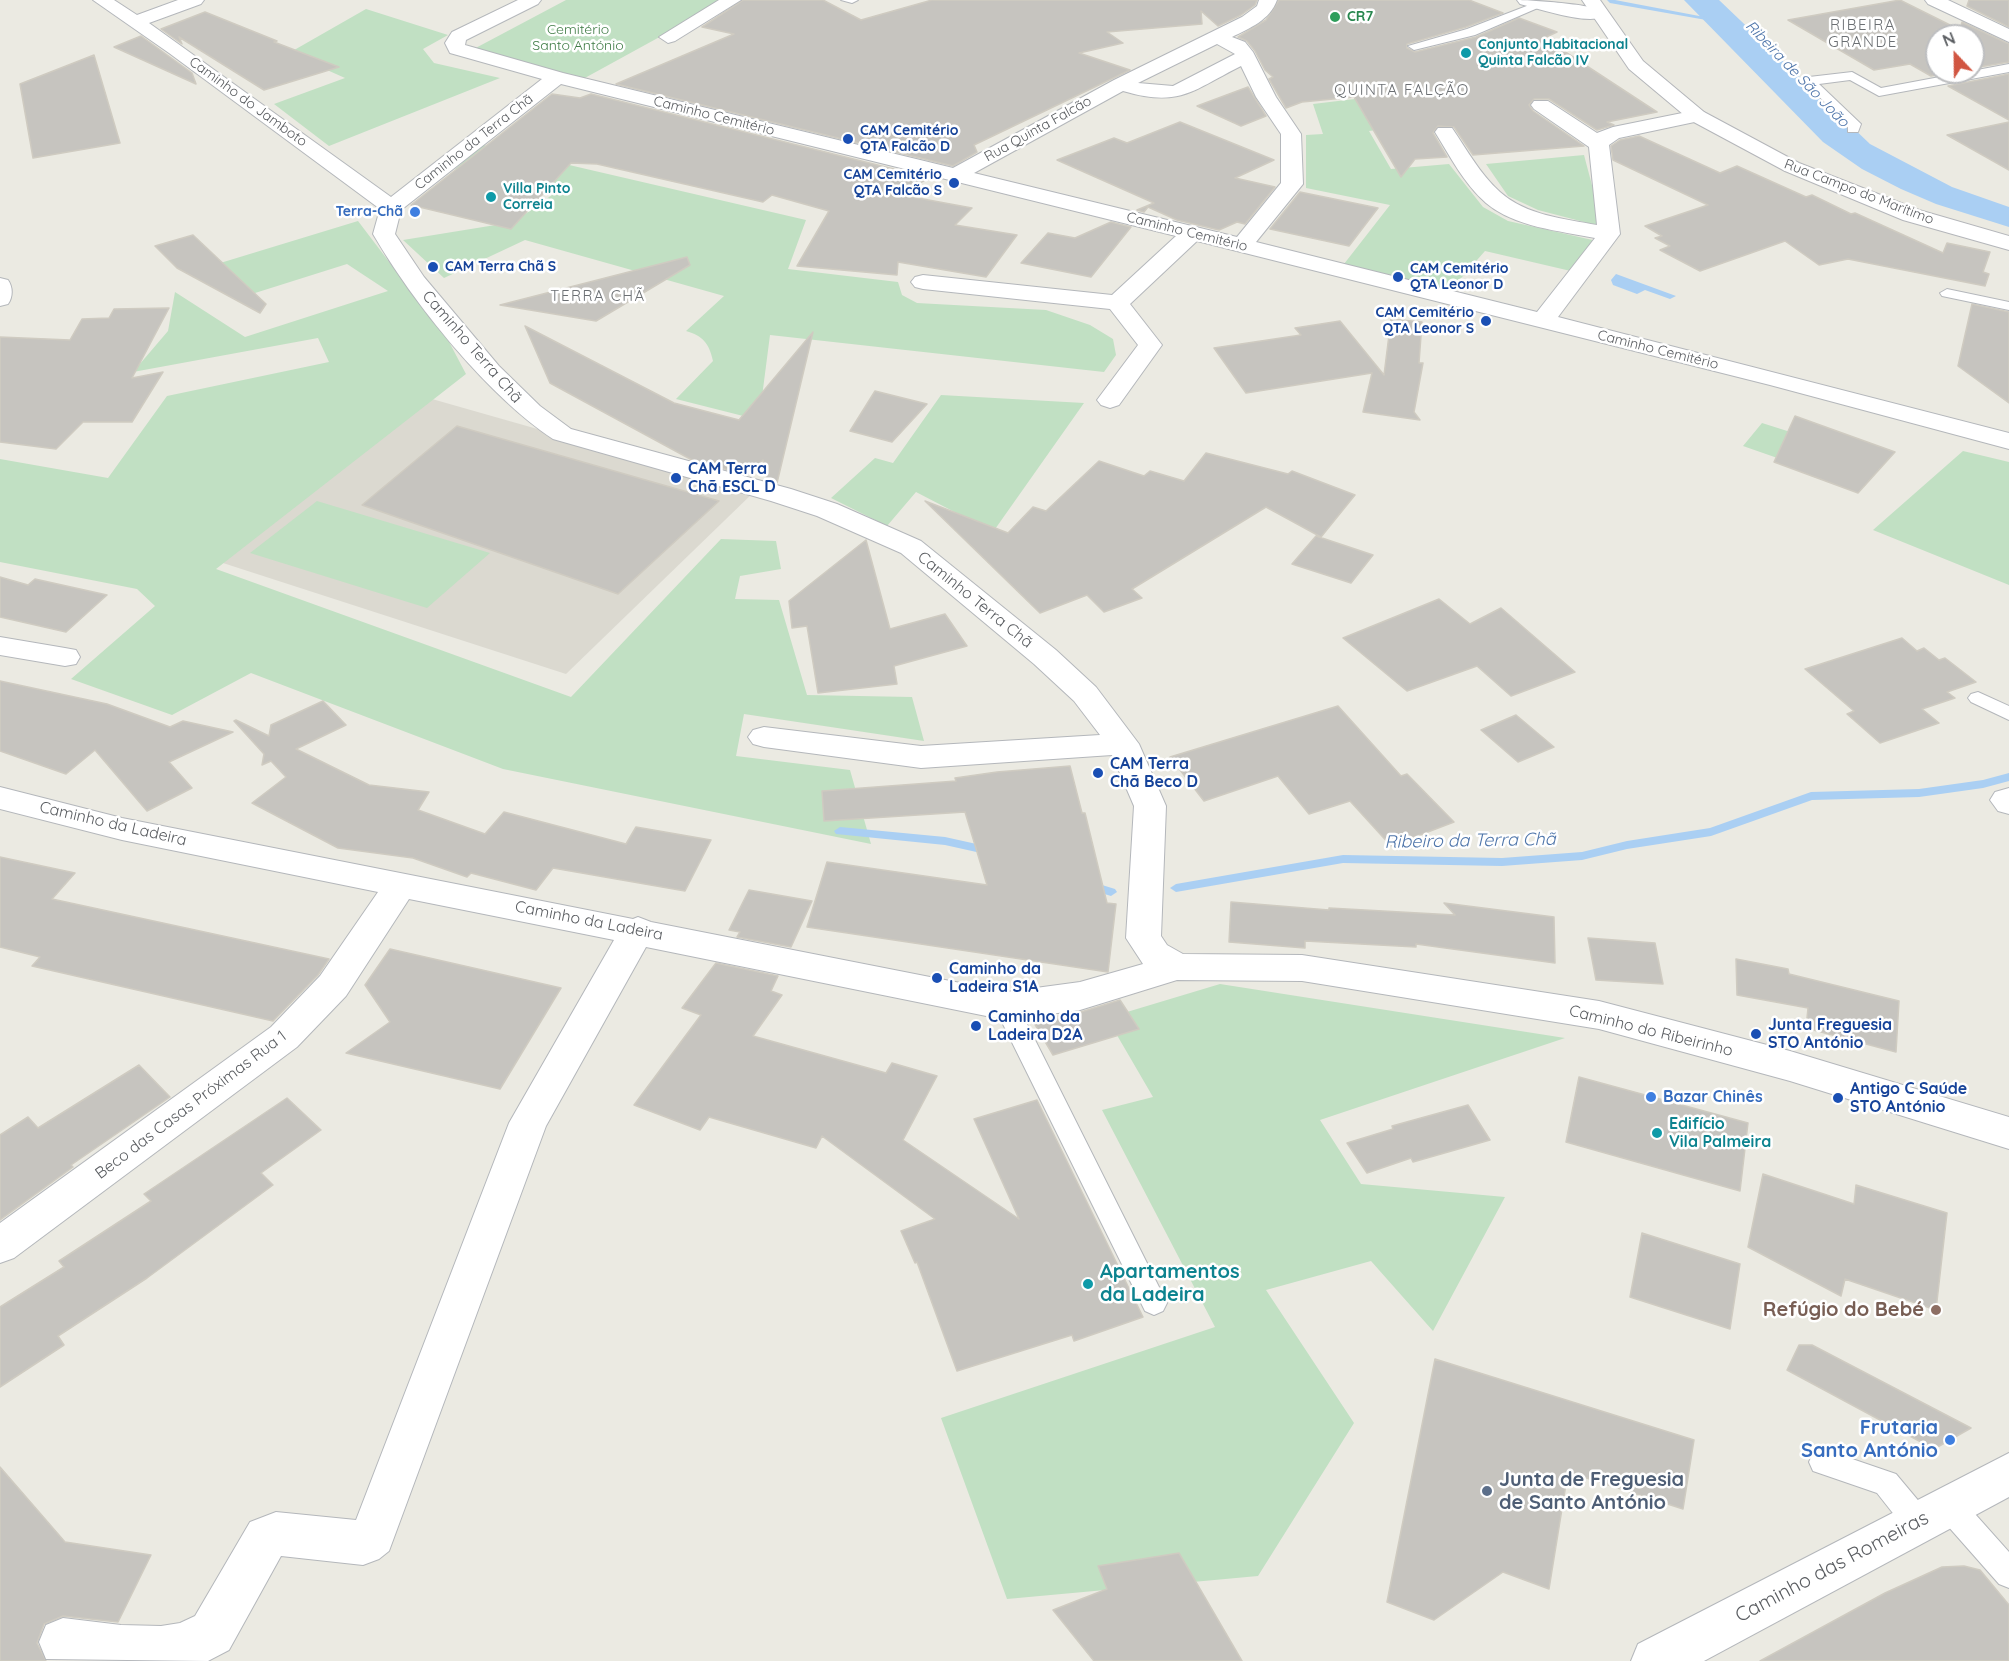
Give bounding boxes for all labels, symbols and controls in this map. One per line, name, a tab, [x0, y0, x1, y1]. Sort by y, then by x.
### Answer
place label: CR7	[1347, 9, 1373, 25]
marker: CR7	[1328, 10, 1342, 24]
district label: RIBEIRA GRANDE	[1828, 16, 1898, 51]
water label: Ribeira de São João	[1742, 17, 1852, 131]
park label: Cemitério Santo António	[532, 22, 624, 54]
north arrow	[1925, 24, 1985, 84]
text: N	[1940, 28, 1958, 51]
place label: Conjunto Habitacional Quinta Falcão IV	[1478, 37, 1628, 70]
marker: Conjunto Habitacional Quinta Falcão IV	[1459, 46, 1473, 60]
street label: Caminho do Jamboto	[186, 54, 310, 150]
district label: QUINTA FALÇÃO	[1334, 81, 1470, 99]
street label: Caminho da Terra Chã	[411, 91, 537, 193]
street label: Caminho Cemitério	[652, 93, 776, 139]
street label: Rua Quinta Falcão	[982, 93, 1094, 165]
place label: CAM Cemitério QTA Falcão D	[860, 123, 958, 156]
marker: CAM Cemitério QTA Falcão D	[841, 132, 855, 146]
street label: Rua Campo do Marítimo	[1782, 156, 1936, 228]
place label: CAM Cemitério QTA Falcão S	[844, 167, 942, 200]
marker: CAM Cemitério QTA Falcão S	[947, 176, 961, 190]
place label: Villa Pinto Correia	[503, 181, 571, 214]
marker: Villa Pinto Correia	[484, 190, 498, 204]
place label: Terra-Chã	[336, 204, 403, 220]
marker: Terra-Chã	[408, 205, 422, 219]
street label: Caminho Cemitério	[1125, 209, 1249, 255]
place label: CAM Terra Chã S	[445, 259, 556, 275]
marker: CAM Terra Chã S	[426, 260, 440, 274]
place label: CAM Cemitério QTA Leonor D	[1410, 261, 1508, 294]
marker: CAM Cemitério QTA Leonor D	[1391, 270, 1405, 284]
street label: Caminho Terra Chã	[418, 287, 526, 407]
district label: TERRA CHÃ	[550, 287, 646, 305]
place label: CAM Cemitério QTA Leonor S	[1376, 305, 1474, 338]
marker: CAM Cemitério QTA Leonor S	[1479, 314, 1493, 328]
street label: Caminho Cemitério	[1596, 327, 1720, 373]
place label: CAM Terra Chã ESCL D	[688, 459, 776, 497]
marker: CAM Terra Chã ESCL D	[669, 471, 683, 485]
street label: Caminho Terra Chã	[913, 548, 1037, 652]
place label: CAM Terra Chã Beco D	[1110, 754, 1198, 792]
marker: CAM Terra Chã Beco D	[1091, 766, 1105, 780]
street label: Caminho da Ladeira	[38, 798, 188, 850]
water label: Ribeiro da Terra Chã	[1384, 829, 1556, 853]
street label: Caminho da Ladeira	[513, 897, 665, 945]
place label: Caminho da Ladeira S1A	[949, 959, 1041, 997]
marker: Caminho da Ladeira S1A	[930, 971, 944, 985]
street label: Caminho do Ribeirinho	[1567, 1001, 1735, 1061]
place label: Caminho da Ladeira D2A	[988, 1007, 1082, 1045]
place label: Junta Freguesia STO António	[1768, 1015, 1892, 1053]
marker: Caminho da Ladeira D2A	[969, 1019, 983, 1033]
street label: Beco das Casas Próximas Rua 1	[92, 1027, 290, 1183]
marker: Junta Freguesia STO António	[1749, 1027, 1763, 1041]
place label: Antigo C Saúde STO António	[1850, 1079, 1967, 1117]
place label: Bazar Chinês	[1663, 1087, 1763, 1107]
marker: Bazar Chinês	[1644, 1090, 1658, 1104]
marker: Antigo C Saúde STO António	[1831, 1091, 1845, 1105]
place label: Edifício Vila Palmeira	[1669, 1114, 1771, 1152]
marker: Edifício Vila Palmeira	[1650, 1126, 1664, 1140]
place label: Apartamentos da Ladeira	[1100, 1260, 1240, 1307]
marker: Apartamentos da Ladeira	[1081, 1277, 1095, 1291]
place label: Refúgio do Bebé	[1763, 1298, 1924, 1322]
marker: Refúgio do Bebé	[1929, 1303, 1943, 1317]
place label: Frutaria Santo António	[1801, 1416, 1938, 1463]
marker: Frutaria Santo António	[1943, 1433, 1957, 1447]
place label: Junta de Freguesia de Santo António	[1499, 1468, 1684, 1515]
marker: Junta de Freguesia de Santo António	[1480, 1484, 1494, 1498]
street label: Caminho das Romeiras	[1731, 1506, 1933, 1628]

